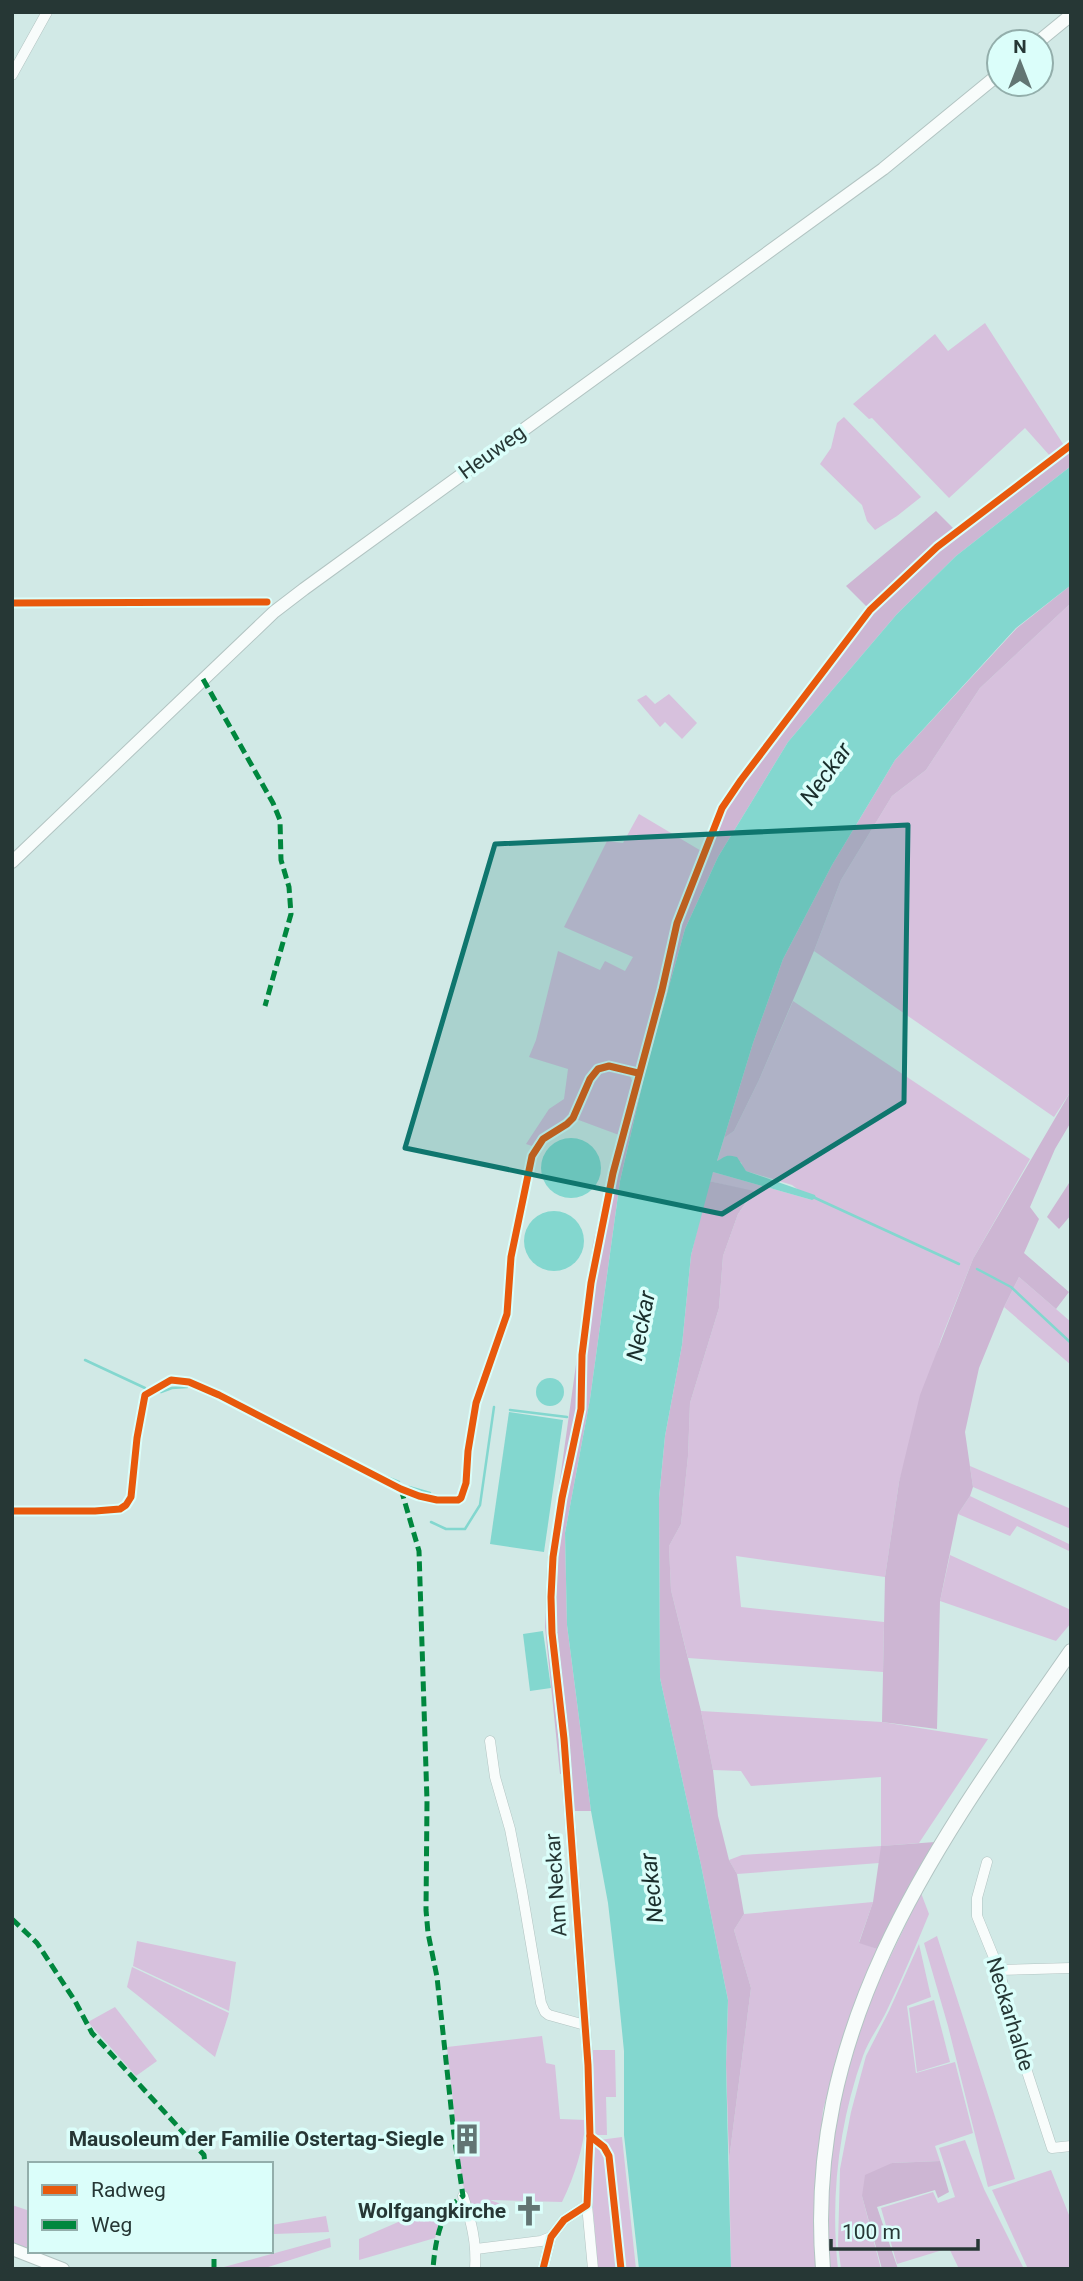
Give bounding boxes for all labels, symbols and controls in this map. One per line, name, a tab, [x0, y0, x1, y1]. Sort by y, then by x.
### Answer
north arrow	[985, 28, 1055, 98]
text: N	[1013, 35, 1027, 58]
street label: Heuweg	[454, 420, 530, 484]
water label: Neckar	[794, 736, 858, 810]
water label: Neckar	[621, 1287, 661, 1363]
street label: Am Neckar	[540, 1832, 572, 1938]
water label: Neckar	[635, 1850, 669, 1924]
street label: Neckarhalde	[981, 1954, 1039, 2074]
building icon: Mausoleum der Familie Ostertag-Siegle	[450, 2122, 484, 2156]
place label: Mausoleum der Familie Ostertag-Siegle	[69, 2127, 444, 2151]
legend	[28, 2162, 273, 2253]
text: Radweg	[91, 2178, 166, 2202]
church icon: Wolfgangkirche	[512, 2194, 546, 2228]
place label: Wolfgangkirche	[358, 2199, 506, 2223]
scale bar	[831, 2208, 978, 2252]
text: Weg	[91, 2213, 132, 2237]
text: 100 m	[842, 2220, 901, 2244]

